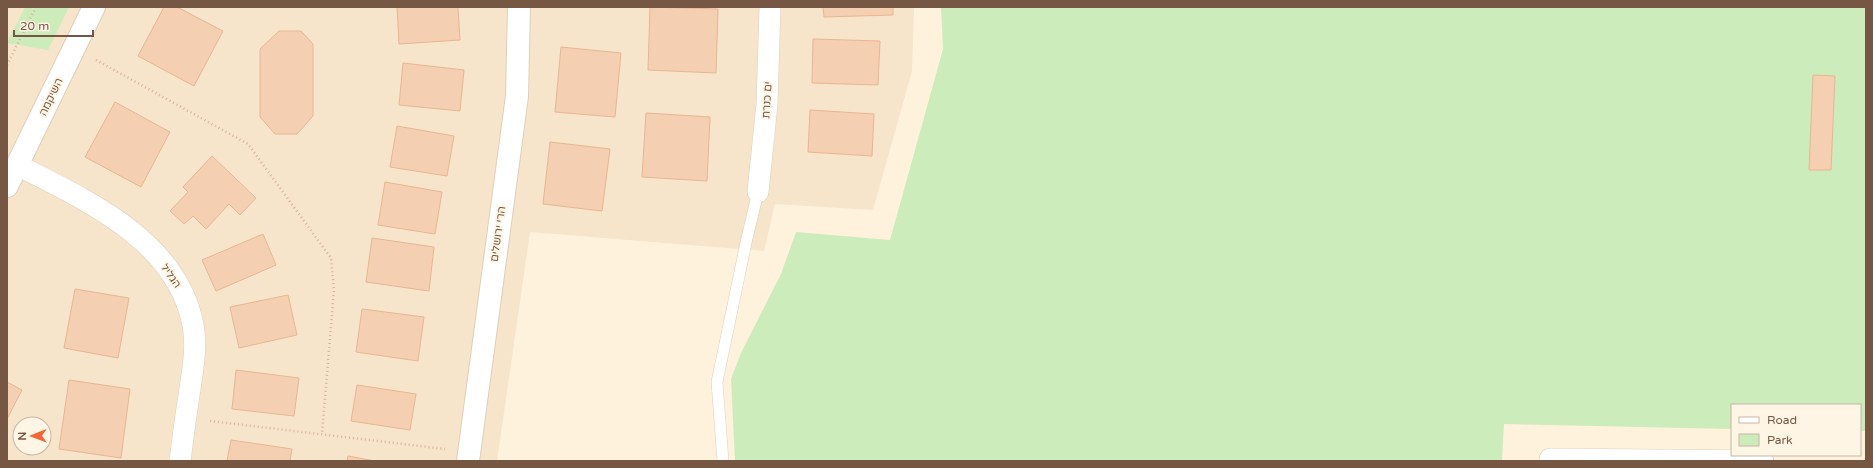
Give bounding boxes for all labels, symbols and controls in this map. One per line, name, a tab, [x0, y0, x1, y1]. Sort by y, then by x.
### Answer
scale bar	[14, 12, 93, 38]
text: 20 m	[20, 19, 49, 33]
street label: השיקמה	[36, 76, 66, 118]
street label: ים כנרת	[759, 81, 775, 119]
street label: הרי ירושלים	[488, 205, 508, 263]
street label: הגליל	[158, 261, 184, 291]
legend	[1731, 404, 1861, 456]
text: Road	[1767, 413, 1797, 427]
north arrow	[12, 416, 52, 456]
text: N	[16, 432, 29, 441]
text: Park	[1767, 433, 1793, 447]

